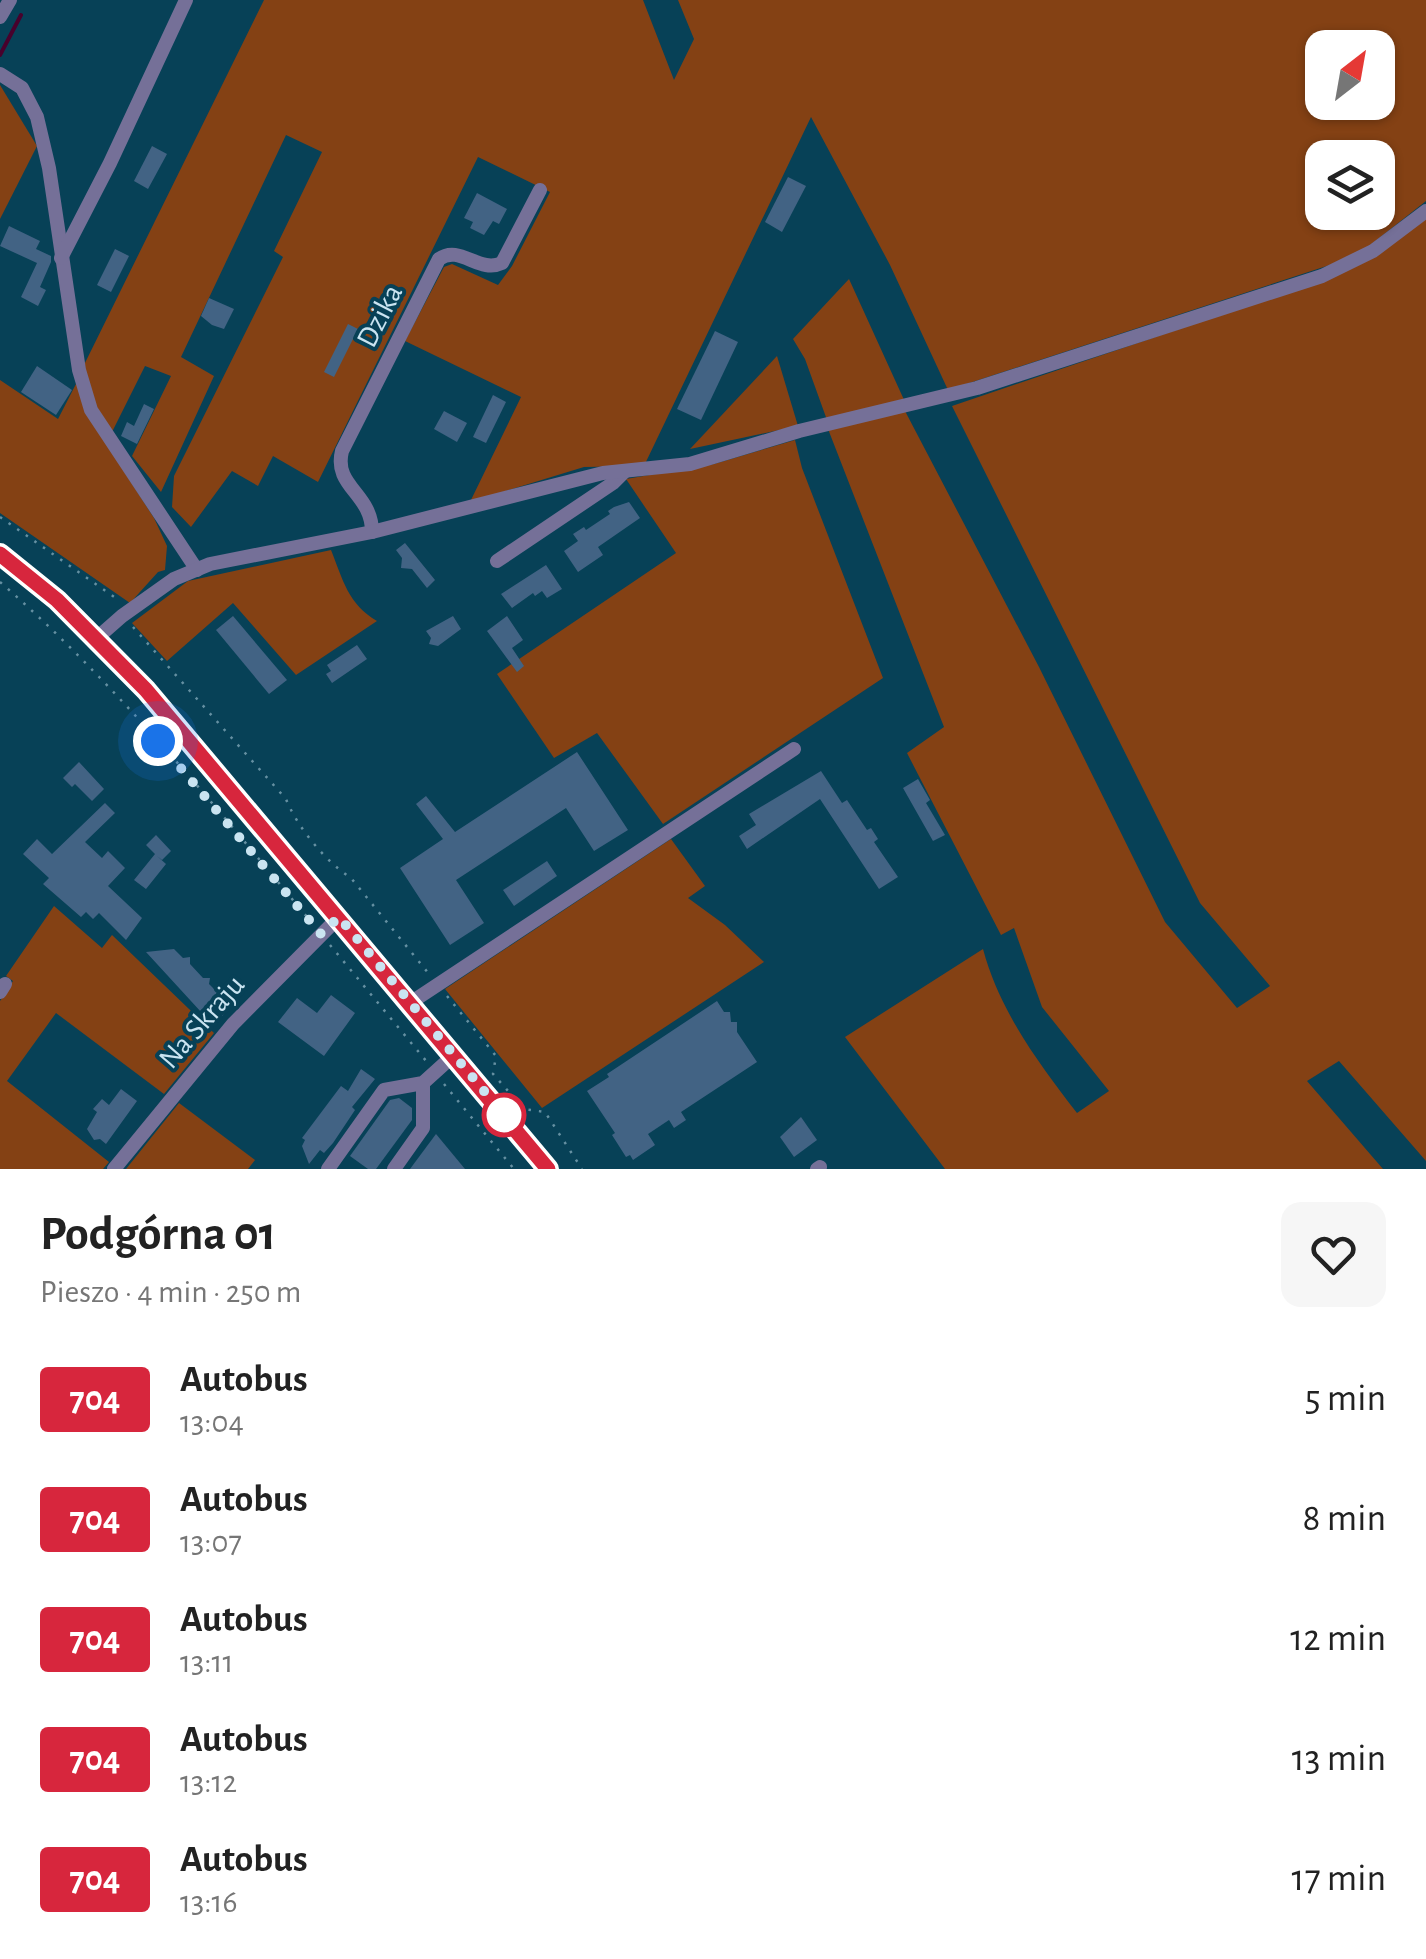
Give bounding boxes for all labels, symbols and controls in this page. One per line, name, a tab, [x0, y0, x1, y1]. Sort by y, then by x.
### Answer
north arrow	[1305, 30, 1395, 120]
map controls	[1305, 30, 1395, 230]
button: layers	[1305, 140, 1395, 230]
street label: Dzika	[352, 280, 408, 352]
your location	[133, 716, 183, 766]
street label: Na Skraju	[154, 970, 250, 1074]
unlabelled marker	[483, 1094, 525, 1136]
button: heart	[1281, 1202, 1386, 1307]
text: Podgórna 01	[40, 1211, 276, 1259]
text: Pieszo · 4 min · 250 m	[40, 1276, 301, 1308]
text: Autobus	[180, 1361, 308, 1399]
text: 5 min	[1305, 1380, 1386, 1418]
text: 704	[70, 1382, 120, 1417]
text: 13:04	[180, 1406, 244, 1438]
text: Autobus	[180, 1481, 308, 1519]
text: 8 min	[1303, 1500, 1386, 1538]
text: 704	[70, 1502, 120, 1537]
text: 13:07	[180, 1526, 242, 1558]
text: Autobus	[180, 1601, 308, 1639]
text: 12 min	[1290, 1620, 1386, 1658]
text: 704	[70, 1622, 120, 1657]
text: 13:11	[180, 1646, 234, 1678]
text: Autobus	[180, 1721, 308, 1759]
text: 13 min	[1292, 1740, 1386, 1778]
text: 704	[70, 1742, 120, 1777]
text: 13:12	[180, 1766, 237, 1798]
text: Autobus	[180, 1841, 308, 1879]
text: 17 min	[1292, 1860, 1386, 1898]
text: 704	[70, 1862, 120, 1897]
text: 13:16	[180, 1886, 238, 1918]

